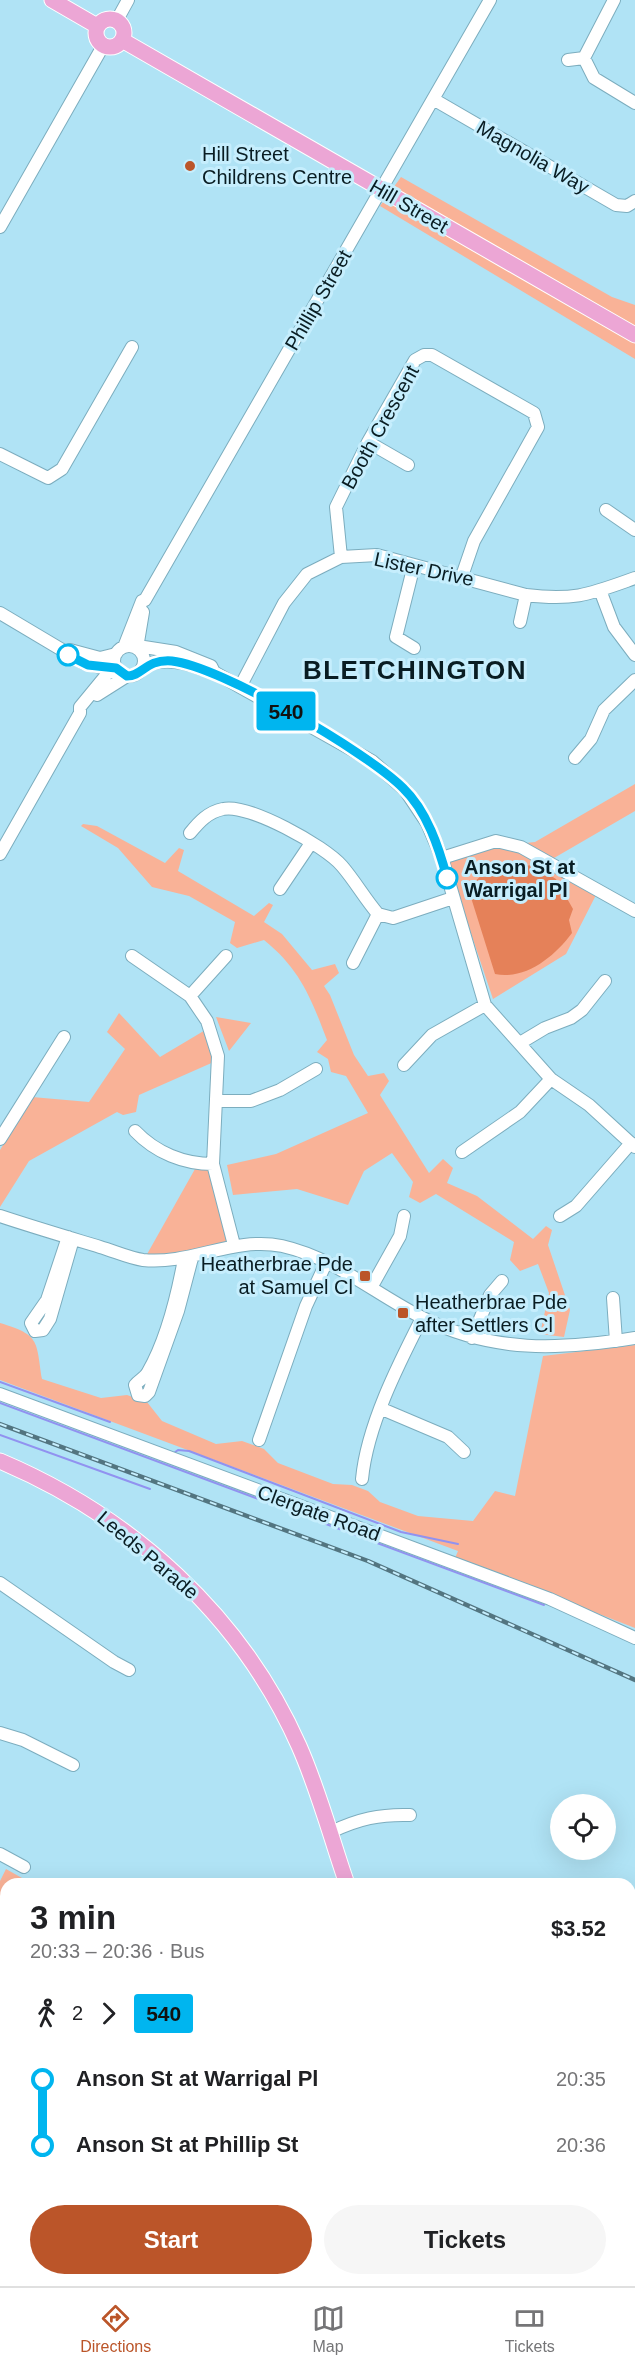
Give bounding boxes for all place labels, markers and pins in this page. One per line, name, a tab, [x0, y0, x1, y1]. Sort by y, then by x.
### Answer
place label: Hill Street Childrens Centre	[202, 143, 352, 188]
marker: Hill Street Childrens Centre	[183, 159, 197, 173]
unlabelled marker	[57, 644, 79, 666]
place label: Anson St at Warrigal Pl	[464, 856, 575, 901]
marker: Anson St at Warrigal Pl	[436, 867, 458, 889]
place label: Heatherbrae Pde at Samuel Cl	[201, 1253, 353, 1298]
marker: Heatherbrae Pde at Samuel Cl	[358, 1269, 372, 1283]
place label: Heatherbrae Pde after Settlers Cl	[415, 1291, 567, 1336]
marker: Heatherbrae Pde after Settlers Cl	[396, 1306, 410, 1320]

